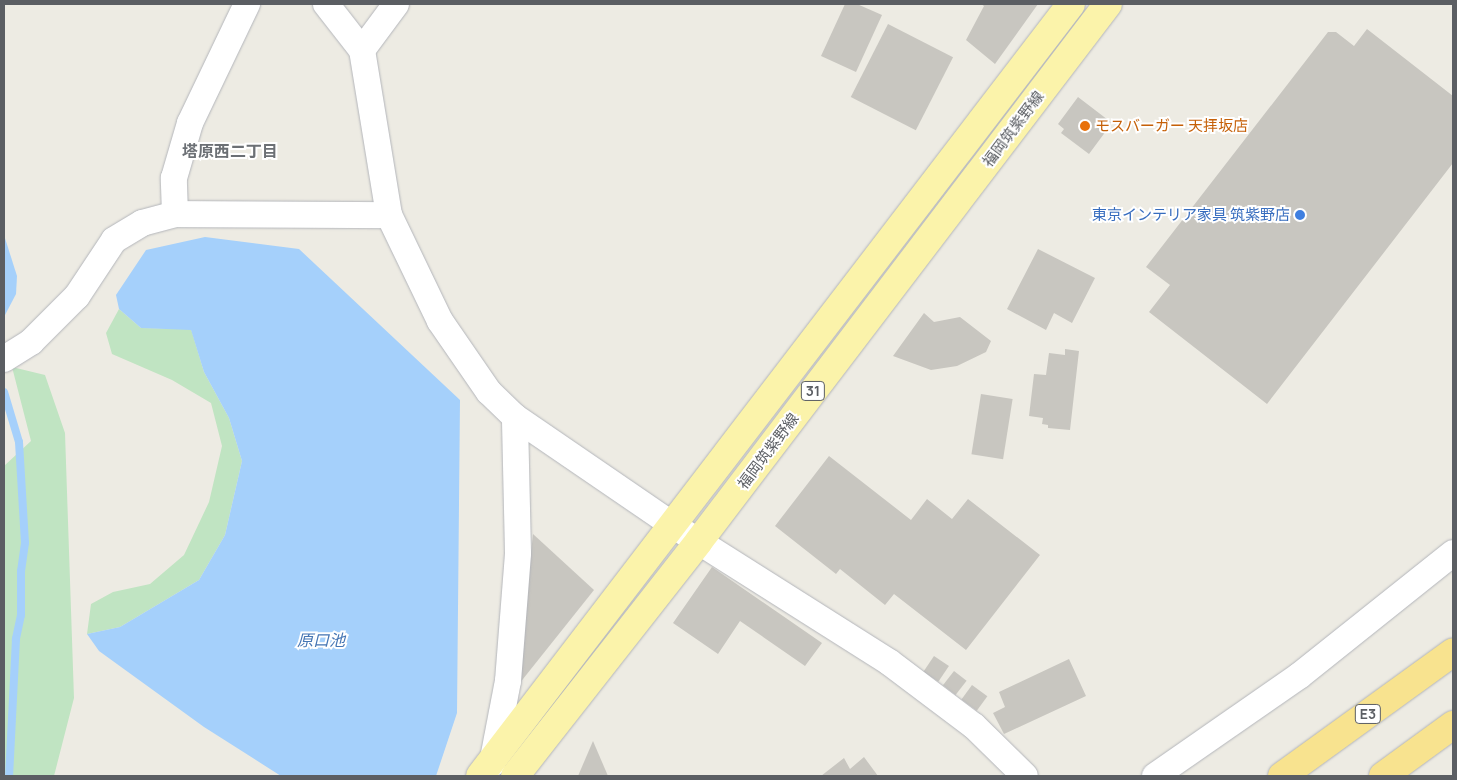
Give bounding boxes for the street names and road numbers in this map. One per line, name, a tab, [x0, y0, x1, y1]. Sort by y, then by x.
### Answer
street label: 福岡筑紫野線	[979, 88, 1047, 170]
road number: 31	[800, 380, 826, 402]
street label: 福岡筑紫野線	[734, 410, 802, 492]
road number: E3	[1354, 702, 1382, 726]

